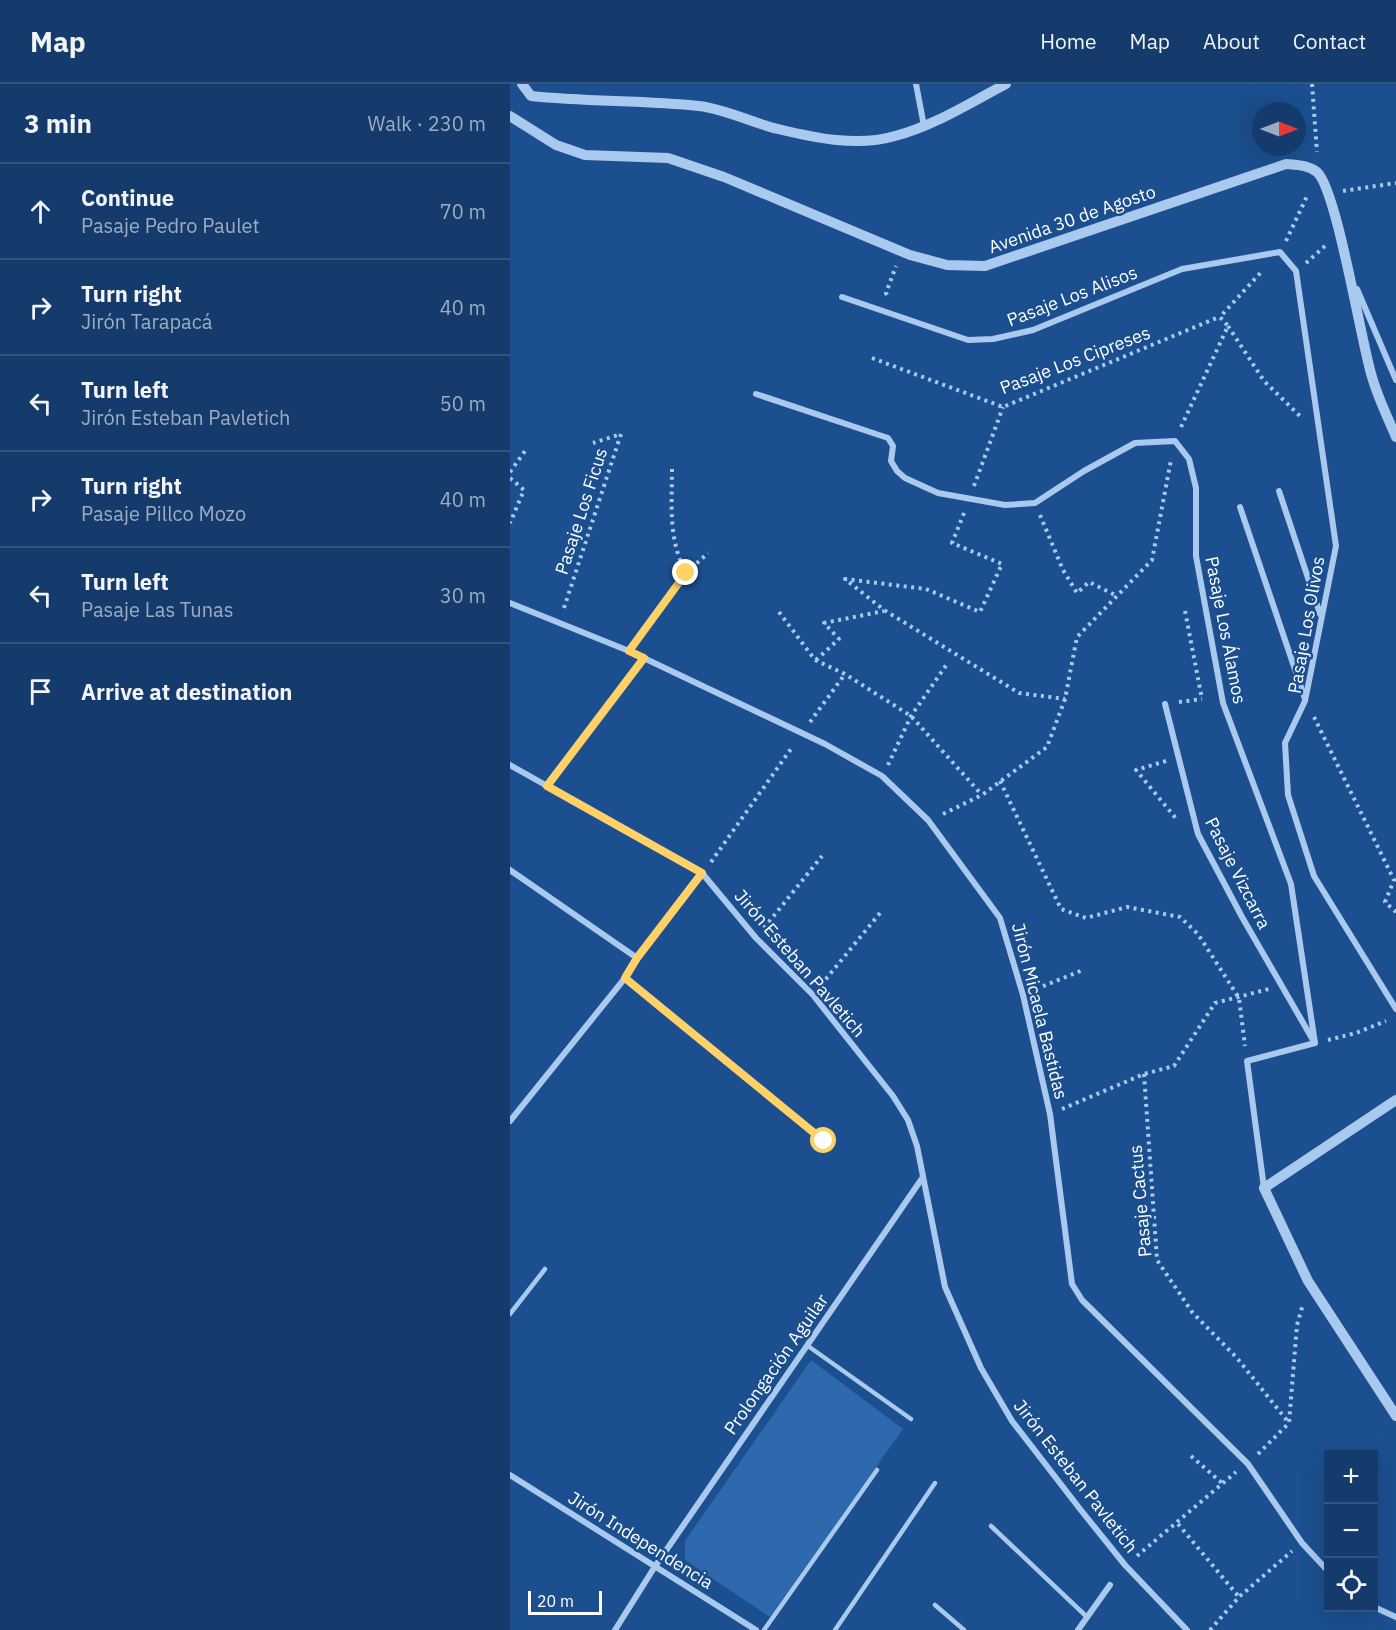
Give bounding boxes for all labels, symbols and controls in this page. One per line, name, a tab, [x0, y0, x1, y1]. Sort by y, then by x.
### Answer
text: Map	[30, 23, 86, 60]
text: Home	[1040, 27, 1097, 55]
text: Map	[1130, 27, 1170, 55]
text: About	[1203, 27, 1260, 55]
text: Contact	[1293, 27, 1366, 55]
north arrow	[1252, 102, 1306, 156]
text: 3 min	[24, 106, 92, 140]
text: Walk · 230 m	[368, 110, 486, 137]
street label: Avenida 30 de Agosto	[985, 180, 1159, 258]
text: Continue	[81, 183, 174, 212]
icon: ahead	[24, 195, 57, 228]
text: 70 m	[440, 198, 486, 225]
text: Pasaje Pedro Paulet	[81, 212, 260, 239]
street label: Pasaje Los Alisos	[1004, 261, 1140, 331]
text: Turn right	[81, 279, 182, 308]
icon: right	[24, 291, 57, 324]
text: 40 m	[440, 294, 486, 321]
text: Jirón Tarapacá	[81, 308, 212, 335]
street label: Pasaje Los Cipreses	[997, 321, 1153, 399]
text: Turn left	[81, 375, 169, 404]
icon: left	[24, 387, 57, 420]
text: 50 m	[440, 390, 486, 417]
text: Jirón Esteban Pavletich	[81, 404, 290, 431]
street label: Pasaje Los Ficus	[550, 445, 612, 577]
text: Turn right	[81, 471, 182, 500]
icon: right	[24, 483, 57, 516]
text: 40 m	[440, 486, 486, 513]
text: Pasaje Pillco Mozo	[81, 500, 246, 527]
street label: Pasaje Los Álamos	[1200, 554, 1252, 706]
street label: Pasaje Los Olivos	[1283, 555, 1329, 695]
route end	[672, 559, 698, 585]
text: Turn left	[81, 567, 169, 596]
icon: left	[24, 579, 57, 612]
text: 30 m	[440, 582, 486, 609]
text: Pasaje Las Tunas	[81, 596, 233, 623]
icon: arrive	[24, 675, 57, 708]
text: Arrive at destination	[81, 677, 292, 706]
street label: Pasaje Vizcarra	[1200, 813, 1276, 933]
street label: Jirón Esteban Pavletich	[729, 884, 871, 1042]
street label: Jirón Micaela Bastidas	[1007, 920, 1073, 1102]
route start	[810, 1127, 836, 1153]
street label: Pasaje Cactus	[1124, 1144, 1156, 1258]
street label: Prolongación Aguilar	[719, 1289, 833, 1439]
street label: Jirón Esteban Pavletich	[1009, 1395, 1143, 1557]
map controls	[1324, 1450, 1378, 1612]
button: +	[1324, 1450, 1378, 1504]
street label: Jirón Independencia	[564, 1486, 718, 1594]
button: −	[1324, 1504, 1378, 1558]
button: locate	[1324, 1558, 1378, 1612]
scale bar	[528, 1588, 602, 1616]
text: 20 m	[537, 1591, 574, 1611]

